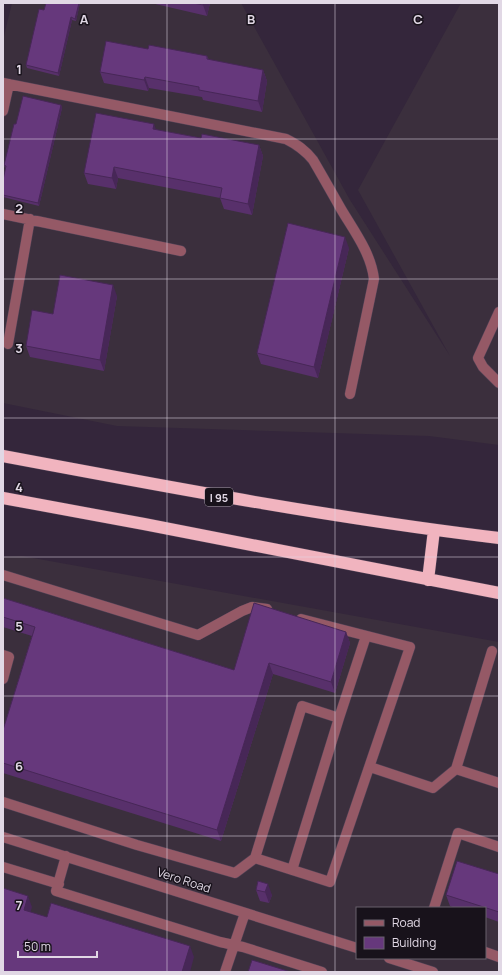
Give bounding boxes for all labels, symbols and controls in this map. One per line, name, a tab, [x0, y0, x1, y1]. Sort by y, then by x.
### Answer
text: A	[80, 10, 89, 28]
text: B	[247, 10, 255, 28]
text: C	[413, 10, 423, 28]
text: 1	[16, 60, 22, 78]
text: 2	[15, 199, 23, 217]
text: 3	[15, 339, 23, 357]
text: 4	[15, 478, 23, 496]
road number: I 95	[205, 488, 233, 506]
text: 5	[15, 617, 23, 635]
text: 6	[15, 757, 23, 775]
street label: Vero Road	[155, 863, 213, 897]
text: 7	[16, 896, 23, 914]
legend	[356, 907, 486, 959]
text: Road	[392, 914, 420, 931]
scale bar	[18, 933, 97, 959]
text: Building	[392, 934, 436, 951]
text: 50 m	[24, 938, 51, 955]

